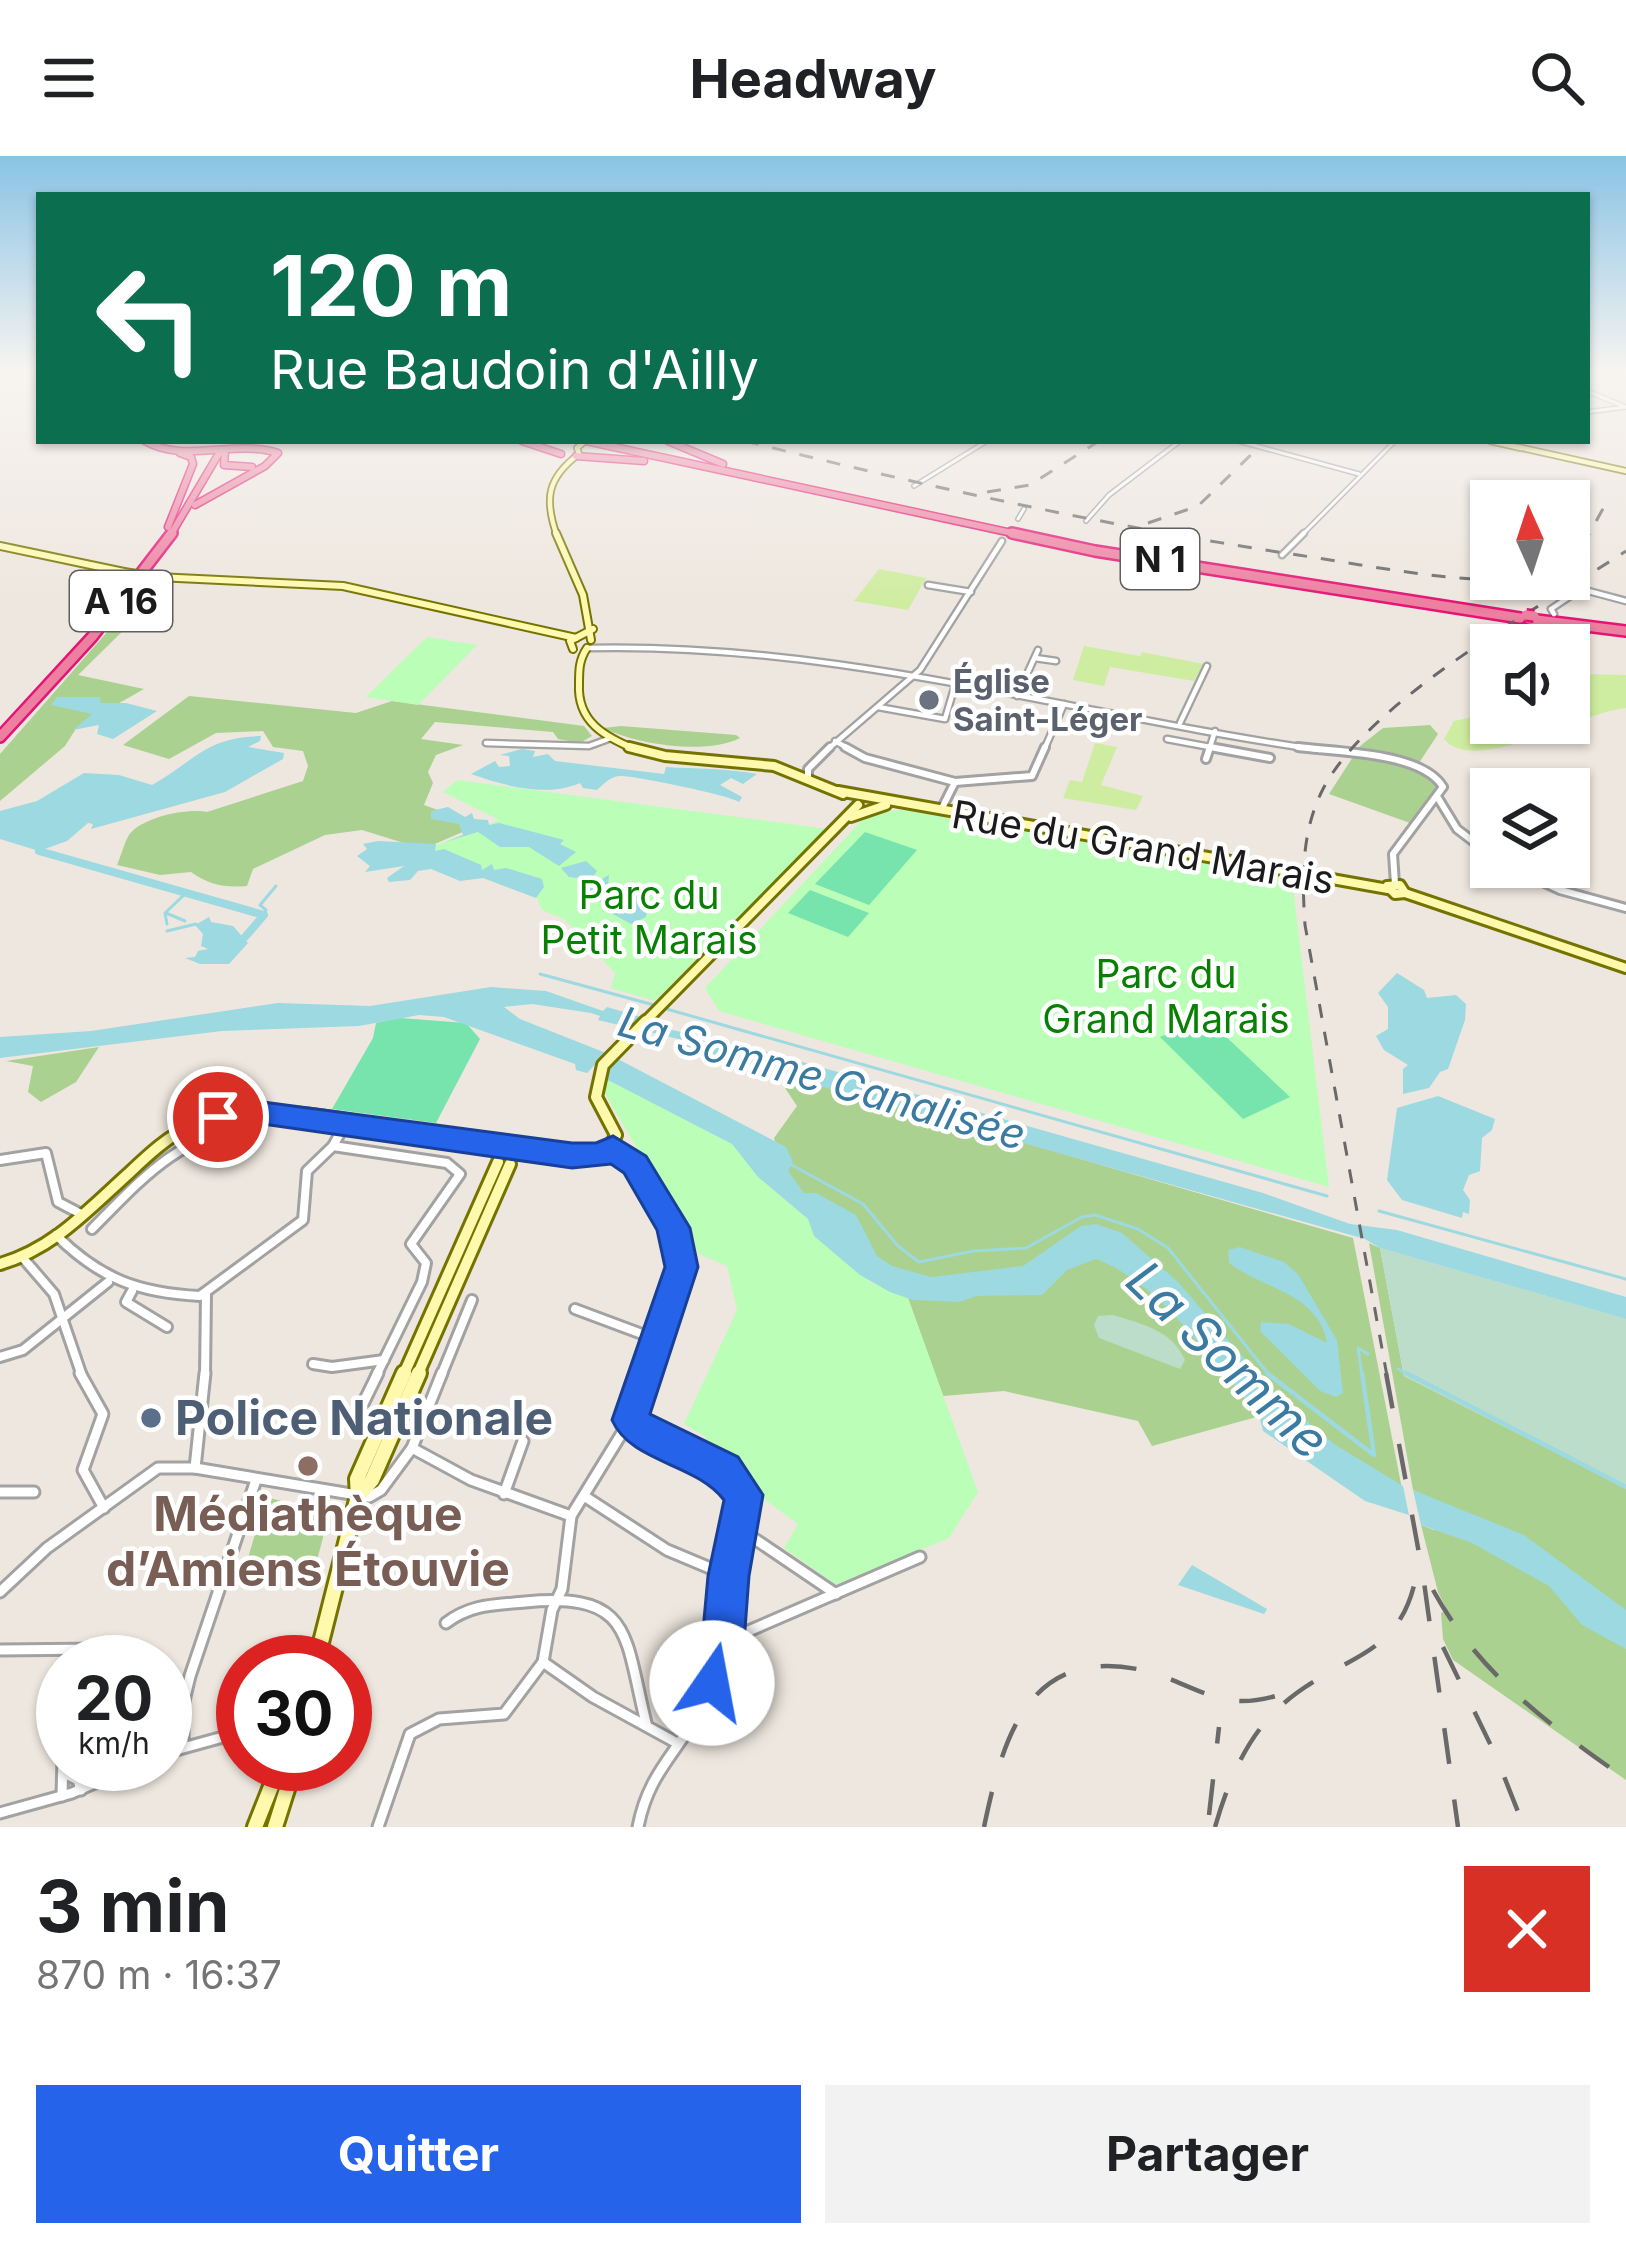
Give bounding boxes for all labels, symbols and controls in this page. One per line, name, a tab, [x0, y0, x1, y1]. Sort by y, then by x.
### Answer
icon: menu	[36, 45, 102, 111]
icon: search	[1524, 45, 1590, 111]
text: Headway	[689, 46, 937, 111]
text: 120 m	[270, 235, 512, 336]
icon: left	[72, 240, 228, 396]
text: Rue Baudoin d'Ailly	[270, 337, 759, 402]
north arrow	[1470, 480, 1590, 600]
map controls	[1470, 480, 1590, 888]
road number: N 1	[1121, 529, 1199, 589]
road number: A 16	[70, 571, 172, 631]
button: sound	[1470, 624, 1590, 744]
place label: Église Saint-Léger	[953, 661, 1143, 739]
marker: Église Saint-Léger	[916, 687, 942, 713]
button: layers	[1470, 768, 1590, 888]
street label: Rue du Grand Marais	[948, 790, 1338, 903]
park label: Parc du Petit Marais	[540, 871, 758, 963]
park label: Parc du Grand Marais	[1042, 950, 1290, 1042]
water label: La Somme Canalisée	[613, 995, 1031, 1160]
pin	[167, 1066, 269, 1168]
icon: arrive	[185, 1084, 251, 1150]
water label: La Somme	[1115, 1249, 1342, 1471]
place label: Police Nationale	[175, 1388, 553, 1447]
marker: Police Nationale	[138, 1405, 164, 1431]
marker: Médiathèque d’Amiens Étouvie	[295, 1453, 321, 1479]
place label: Médiathèque d’Amiens Étouvie	[106, 1484, 510, 1598]
position arrow	[649, 1620, 775, 1746]
speed limit sign: 30	[216, 1635, 372, 1791]
text: 20	[75, 1662, 153, 1734]
text: km/h	[78, 1725, 150, 1761]
text: 3 min	[36, 1862, 230, 1949]
button: close	[1464, 1866, 1590, 1992]
text: 870 m · 16:37	[36, 1951, 282, 1998]
button: Quitter	[36, 2085, 801, 2223]
button: Partager	[825, 2085, 1590, 2223]

